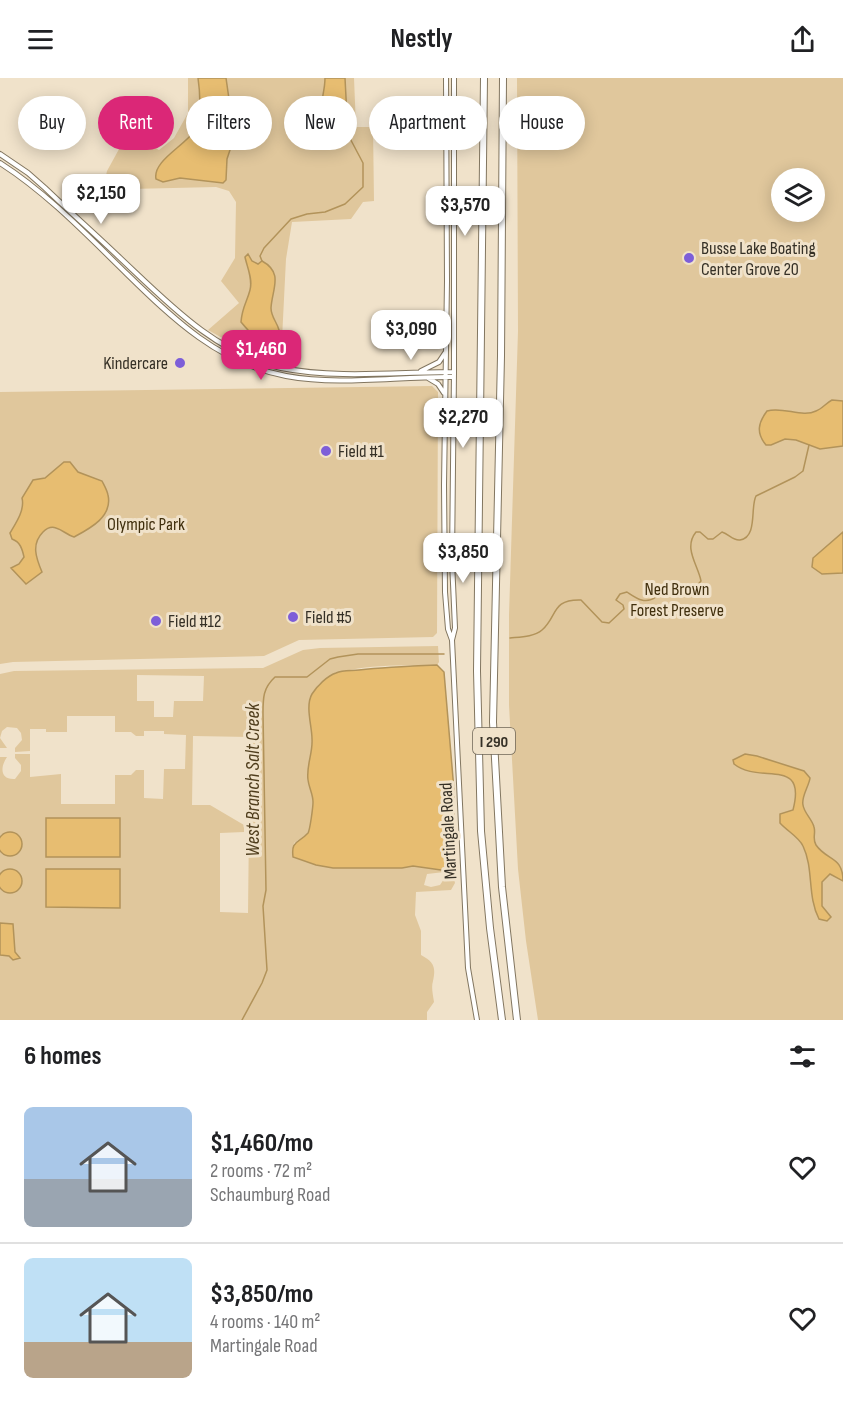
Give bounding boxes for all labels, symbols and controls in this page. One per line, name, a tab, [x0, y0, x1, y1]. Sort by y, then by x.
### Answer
icon: menu	[24, 23, 57, 56]
text: Nestly	[391, 23, 452, 55]
icon: share	[786, 23, 819, 56]
chip: Buy	[18, 96, 86, 150]
chip: Rent	[98, 96, 174, 150]
chip: Filters	[186, 96, 272, 150]
chip: New	[284, 96, 357, 150]
chip: Apartment	[369, 96, 487, 150]
chip: House	[499, 96, 585, 150]
map controls	[771, 168, 825, 222]
button: layers	[771, 168, 825, 222]
pin: $2,150	[52, 174, 150, 225]
text: $2,150	[76, 181, 126, 205]
pin: $3,570	[416, 186, 514, 237]
text: $3,570	[440, 193, 490, 217]
place label: Busse Lake Boating Center Grove 20	[701, 238, 816, 280]
marker: Busse Lake Boating Center Grove 20	[682, 251, 696, 265]
pin: $3,090	[362, 310, 460, 361]
text: $3,090	[385, 317, 437, 341]
pin: $1,460	[212, 330, 310, 381]
text: $1,460	[235, 337, 287, 361]
place label: Kindercare	[103, 353, 168, 374]
marker: Kindercare	[173, 356, 187, 370]
pin: $2,270	[414, 398, 512, 449]
text: $2,270	[438, 405, 488, 429]
place label: Field #1	[338, 441, 385, 462]
marker: Field #1	[319, 444, 333, 458]
park label: Olympic Park	[107, 514, 185, 535]
pin: $3,850	[414, 533, 512, 584]
text: $3,850	[437, 540, 489, 564]
park label: Ned Brown Forest Preserve	[630, 579, 724, 621]
place label: Field #5	[305, 607, 352, 628]
marker: Field #5	[286, 610, 300, 624]
place label: Field #12	[168, 611, 222, 632]
marker: Field #12	[149, 614, 163, 628]
water label: West Branch Salt Creek	[241, 703, 265, 857]
road number: I 290	[473, 728, 515, 754]
street label: Martingale Road	[435, 782, 462, 880]
icon: filters	[786, 1040, 819, 1073]
text: 6 homes	[24, 1041, 102, 1072]
text: $1,460/mo	[210, 1128, 313, 1159]
icon: home	[72, 1131, 144, 1203]
icon: heart	[786, 1151, 819, 1184]
text: 2 rooms · 72 m²	[210, 1159, 312, 1183]
text: Schaumburg Road	[210, 1183, 330, 1207]
text: $3,850/mo	[210, 1279, 313, 1310]
icon: home	[72, 1282, 144, 1354]
icon: heart	[786, 1302, 819, 1335]
text: 4 rooms · 140 m²	[210, 1310, 320, 1334]
text: Martingale Road	[210, 1334, 318, 1358]

